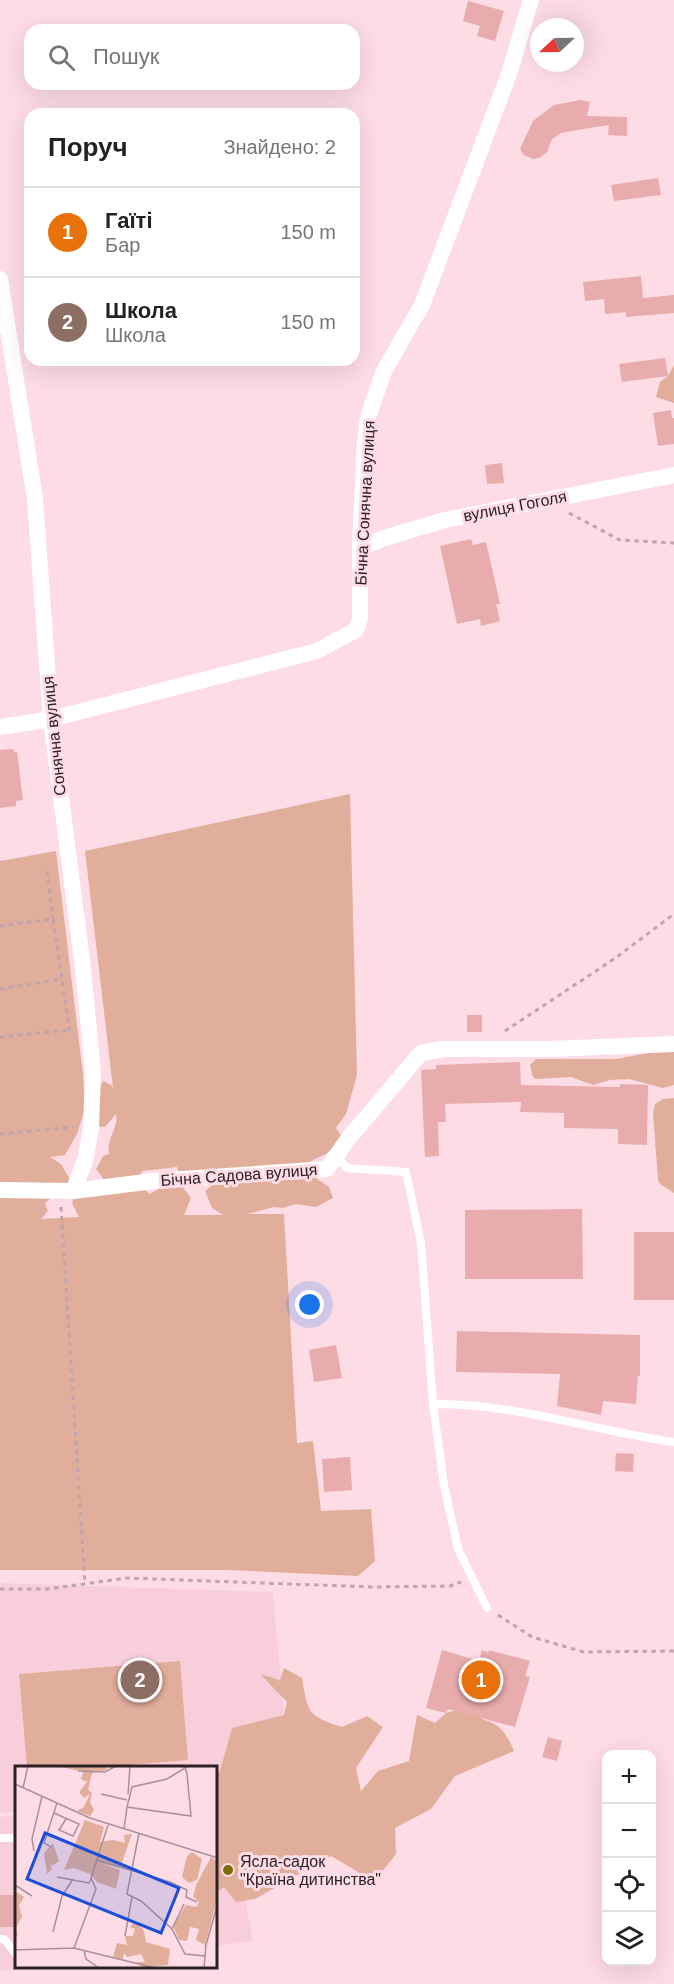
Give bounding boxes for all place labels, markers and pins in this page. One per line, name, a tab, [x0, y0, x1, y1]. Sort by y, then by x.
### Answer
pin: 2	[120, 1658, 160, 1702]
pin: 1	[462, 1658, 500, 1702]
place label: Ясла-садок "Країна дитинства"	[240, 1853, 381, 1888]
marker: Ясла-садок "Країна дитинства"	[221, 1863, 235, 1877]

